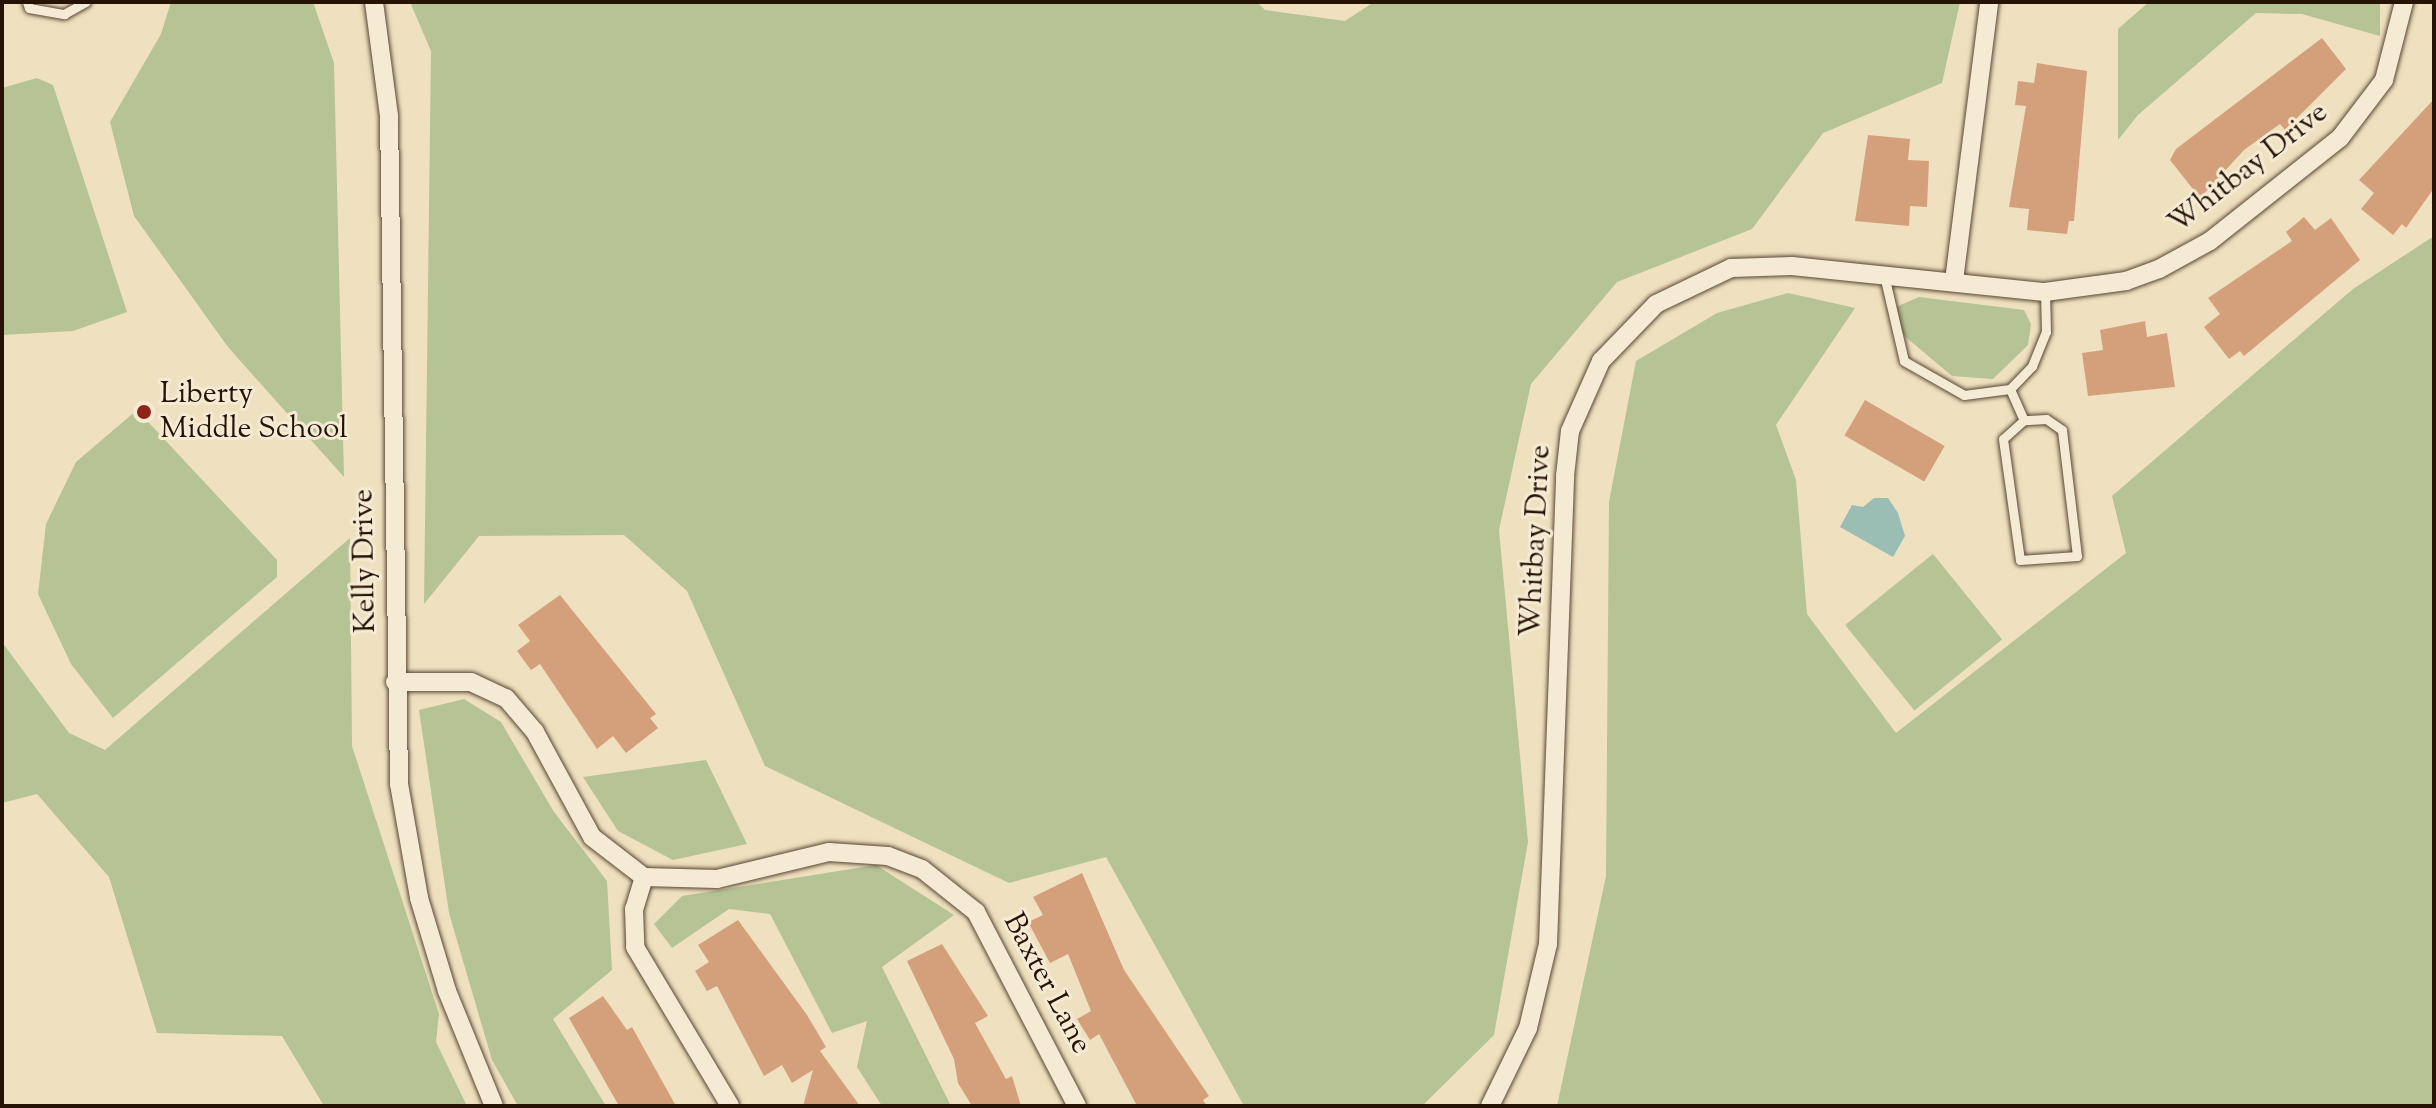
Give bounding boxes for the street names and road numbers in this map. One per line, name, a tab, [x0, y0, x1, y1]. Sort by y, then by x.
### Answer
street label: Whitbay Drive	[2162, 96, 2336, 242]
street label: Whitbay Drive	[1514, 444, 1560, 638]
street label: Kelly Drive	[347, 489, 385, 633]
street label: Baxter Lane	[994, 908, 1098, 1060]

